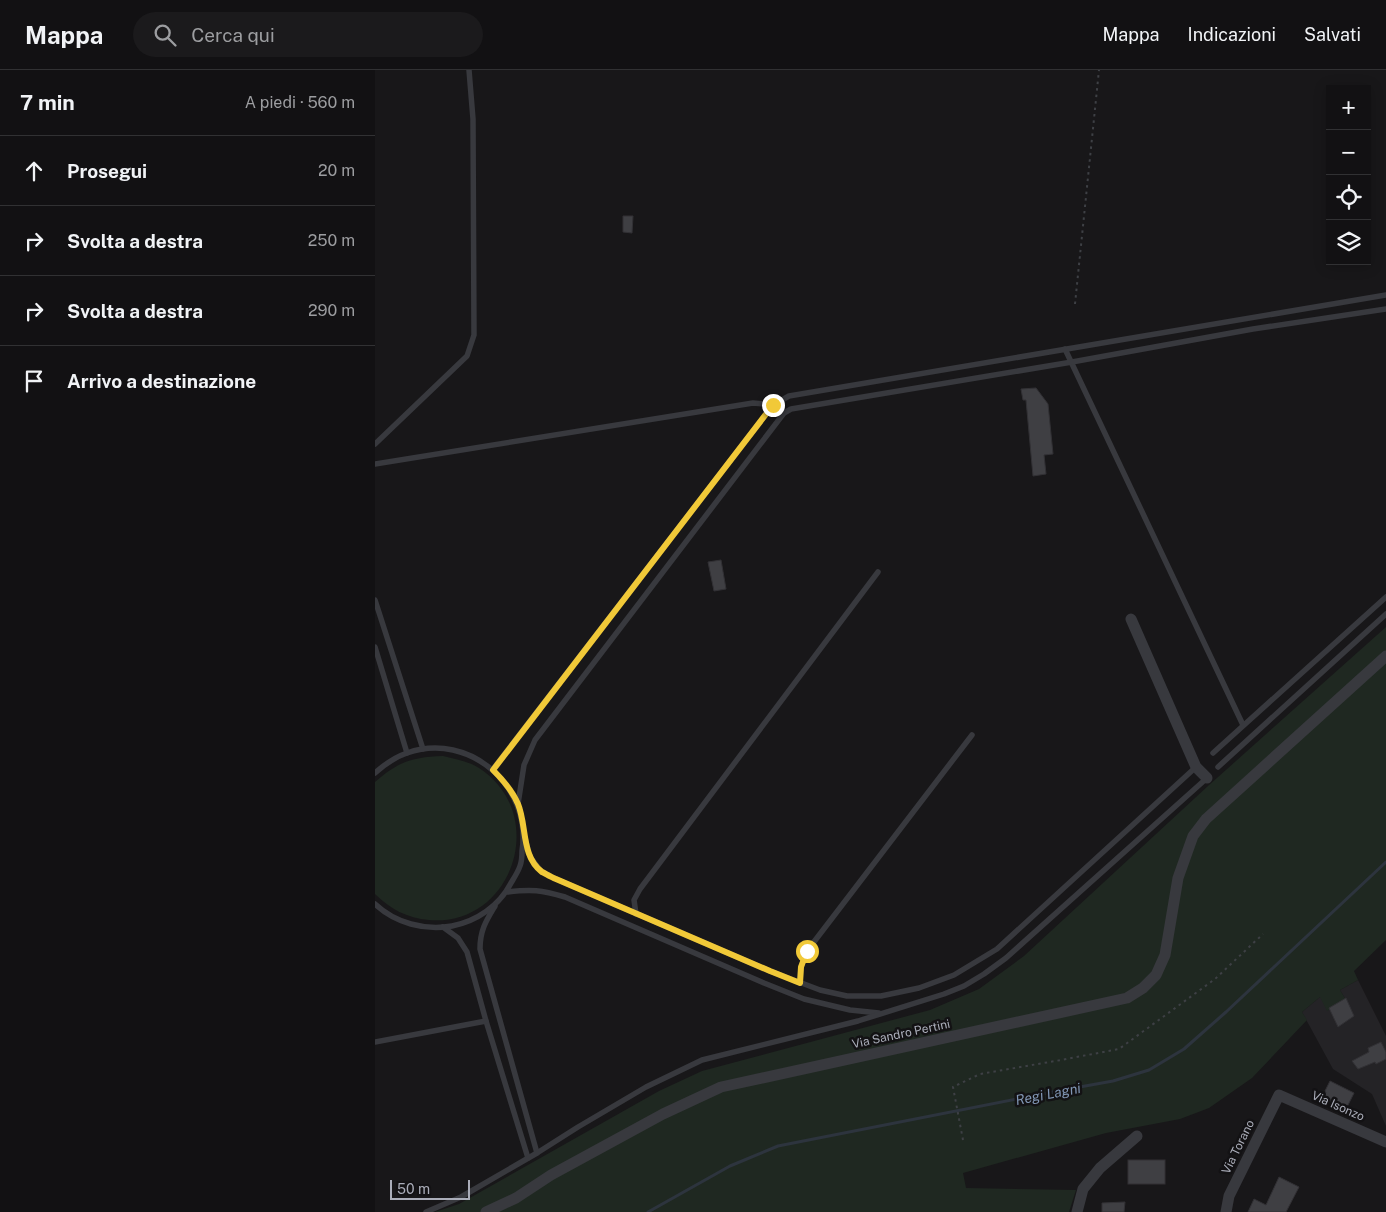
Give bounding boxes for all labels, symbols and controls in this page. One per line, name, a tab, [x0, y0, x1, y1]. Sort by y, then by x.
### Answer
search box	[133, 12, 483, 57]
text: Mappa	[25, 21, 103, 49]
icon: search	[151, 21, 179, 49]
text: Cerca qui	[191, 24, 275, 46]
text: Mappa	[1102, 24, 1160, 45]
text: Indicazioni	[1188, 24, 1276, 45]
text: Salvati	[1304, 24, 1361, 45]
map controls	[1326, 85, 1371, 265]
button: +	[1326, 85, 1371, 130]
text: 7 min	[20, 90, 75, 115]
text: A piedi · 560 m	[245, 93, 355, 112]
button: −	[1326, 130, 1371, 175]
icon: ahead	[20, 157, 48, 185]
text: Prosegui	[67, 160, 147, 182]
text: 20 m	[318, 161, 355, 180]
button: locate	[1326, 175, 1371, 220]
button: layers	[1326, 220, 1371, 265]
icon: right	[20, 227, 48, 255]
text: Svolta a destra	[67, 230, 203, 252]
text: 250 m	[308, 231, 355, 250]
icon: right	[20, 297, 48, 325]
text: Svolta a destra	[67, 300, 203, 322]
text: 290 m	[308, 301, 355, 320]
icon: arrive	[20, 367, 48, 395]
text: Arrivo a destinazione	[67, 370, 256, 392]
route end	[762, 394, 785, 417]
route start	[796, 940, 819, 963]
street label: Via Sandro Pertini	[851, 1017, 951, 1051]
water label: Regi Lagni	[1014, 1080, 1083, 1108]
street label: Via Isonzo	[1309, 1088, 1367, 1124]
street label: Via Torano	[1219, 1117, 1257, 1176]
scale bar	[390, 1177, 470, 1200]
text: 50 m	[397, 1181, 430, 1197]

